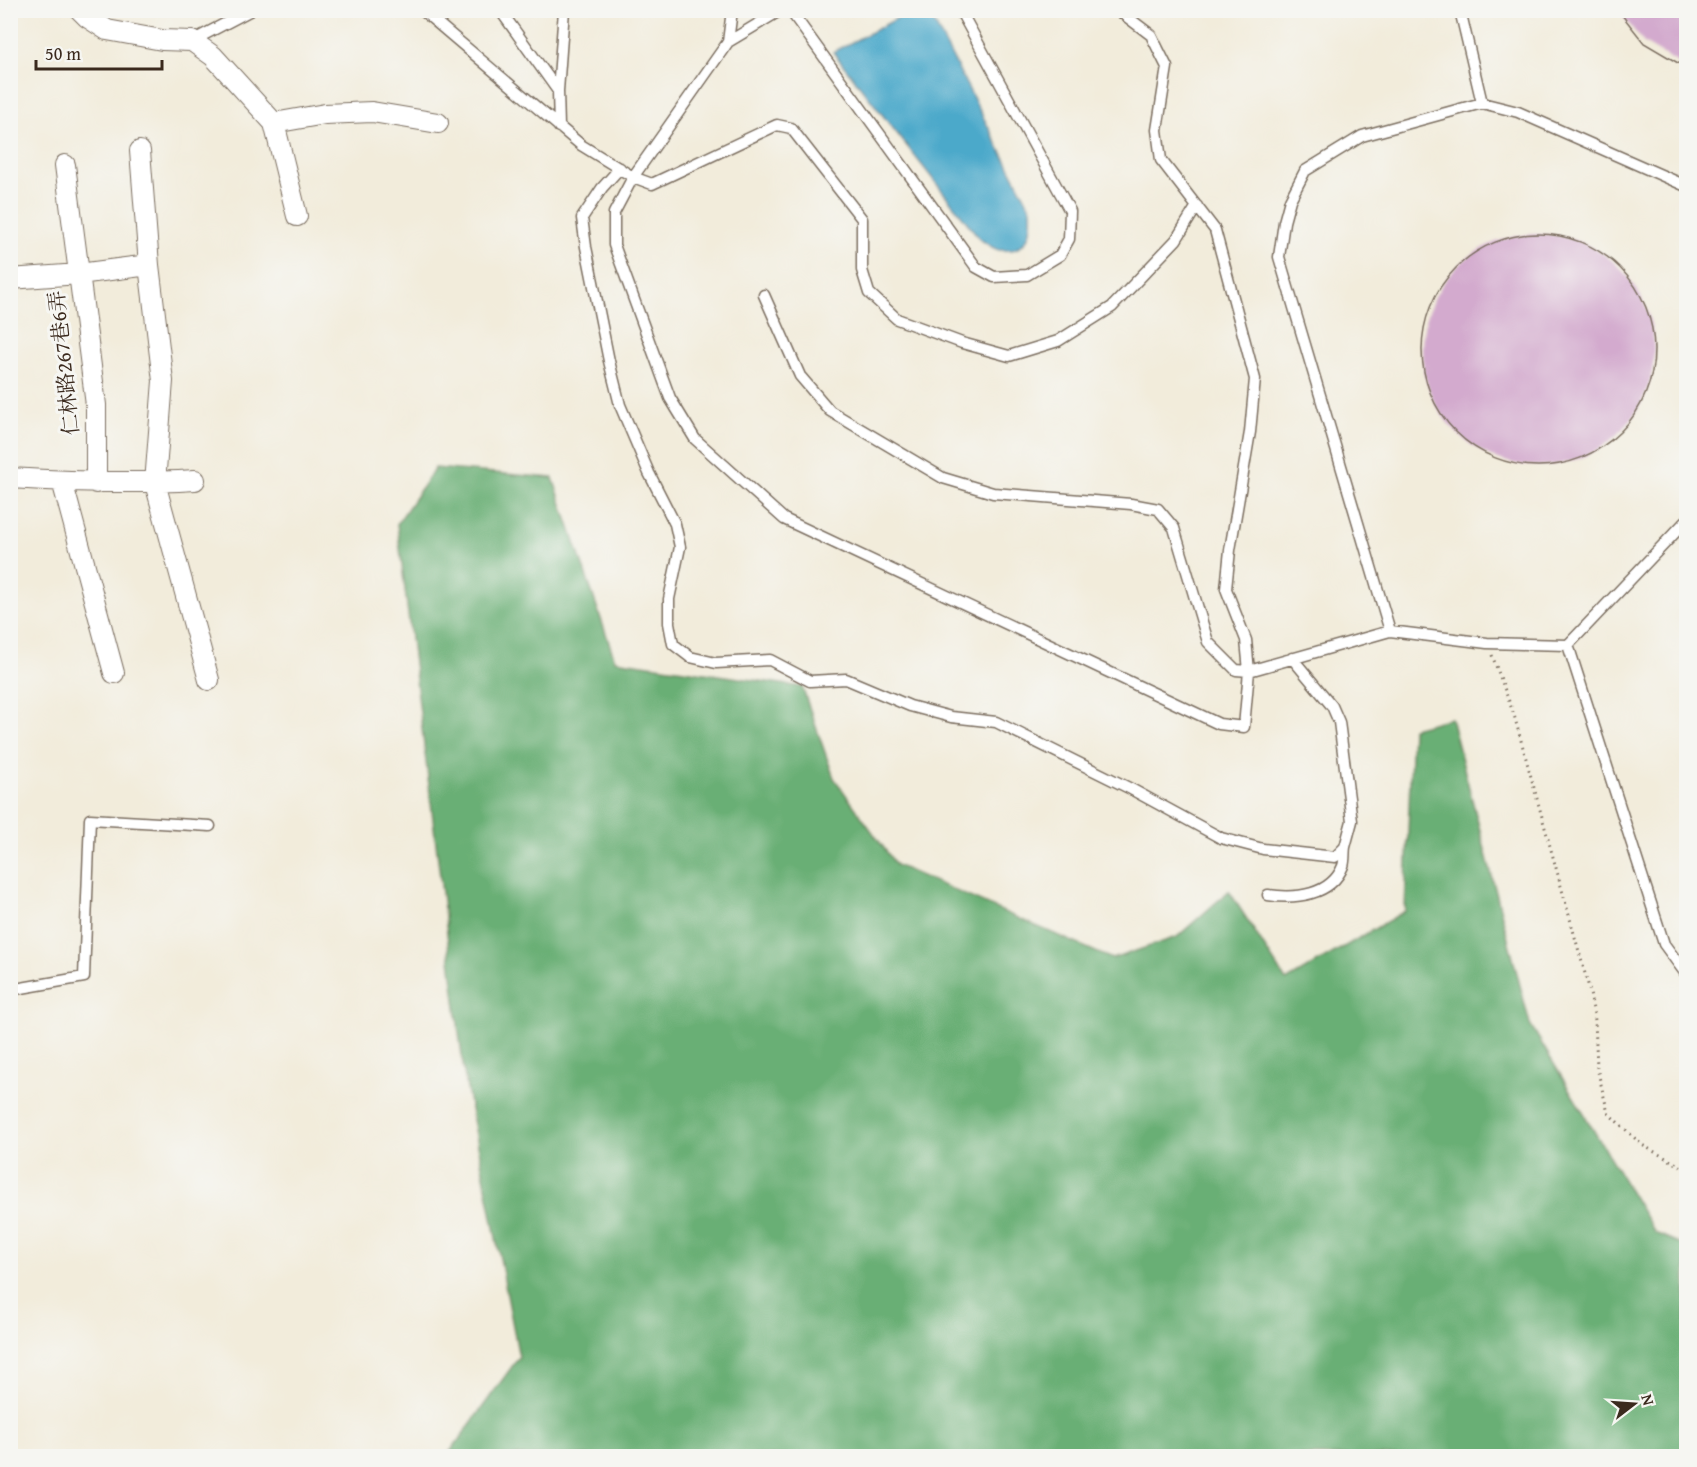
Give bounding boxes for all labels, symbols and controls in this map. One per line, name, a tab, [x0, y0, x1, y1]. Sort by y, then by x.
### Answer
scale bar	[36, 33, 162, 71]
text: 50 m	[45, 40, 81, 67]
street label: 仁林路267巷6弄	[40, 289, 87, 437]
north arrow	[1604, 1374, 1664, 1434]
text: N	[1635, 1391, 1661, 1409]

